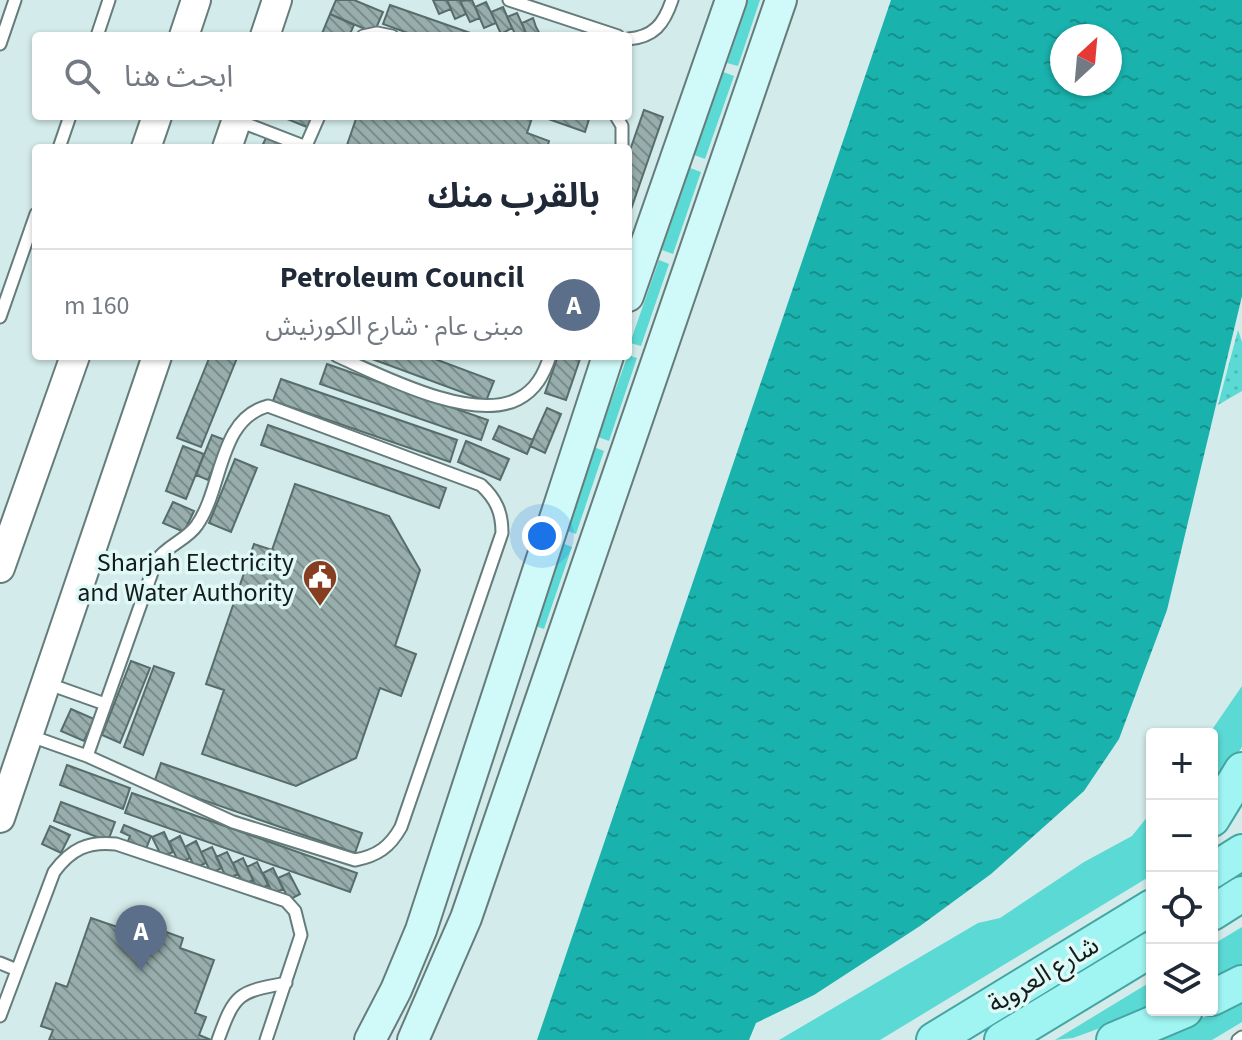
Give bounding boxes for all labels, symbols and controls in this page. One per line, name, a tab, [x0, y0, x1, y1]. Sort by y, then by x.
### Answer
north arrow	[1050, 24, 1122, 96]
search box	[32, 32, 632, 120]
icon: search	[60, 54, 104, 98]
text: ابحث هنا	[124, 55, 233, 98]
text: بالقرب منك	[427, 172, 600, 221]
text: Petroleum Council	[280, 256, 524, 299]
text: 160 m	[64, 287, 130, 324]
text: A	[567, 287, 581, 324]
text: مبنى عام · شارع الكورنيش	[265, 308, 524, 345]
your location	[522, 516, 562, 556]
place label: Sharjah Electricity and Water Authority	[77, 544, 294, 611]
public building icon: Sharjah Electricity and Water Authority	[301, 558, 339, 608]
map controls	[1146, 728, 1218, 1016]
button: +	[1146, 728, 1218, 800]
button: −	[1146, 800, 1218, 872]
button: locate	[1146, 872, 1218, 944]
pin: A	[115, 905, 167, 971]
street label: شارع العروبة	[981, 927, 1106, 1022]
button: layers	[1146, 944, 1218, 1016]

